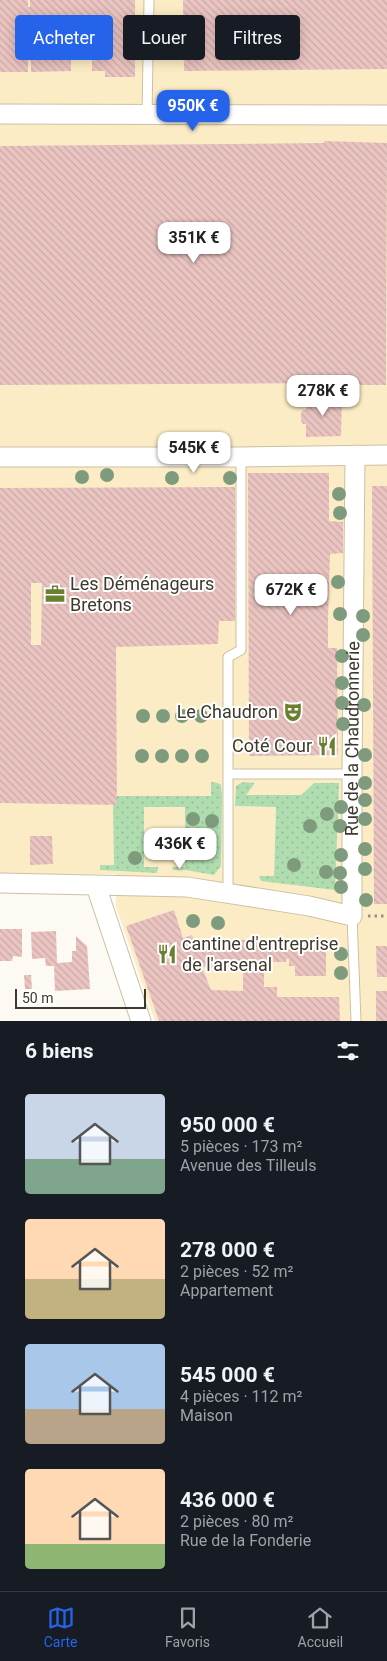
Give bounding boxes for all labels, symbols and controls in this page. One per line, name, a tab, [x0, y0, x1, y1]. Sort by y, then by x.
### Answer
chip: Acheter	[15, 15, 113, 60]
chip: Louer	[123, 15, 205, 60]
chip: Filtres	[215, 15, 300, 60]
pin: 950K €	[152, 90, 234, 132]
text: 950K €	[168, 96, 218, 115]
pin: 351K €	[153, 222, 235, 264]
text: 351K €	[169, 228, 219, 247]
pin: 278K €	[282, 374, 364, 417]
text: 278K €	[298, 381, 348, 400]
pin: 545K €	[153, 432, 235, 474]
text: 545K €	[169, 438, 219, 457]
place label: Les Déménageurs Bretons	[70, 573, 214, 615]
pin: 672K €	[250, 574, 332, 616]
text: 672K €	[266, 580, 316, 599]
office icon: Les Déménageurs Bretons	[44, 583, 66, 605]
street label: Rue de la Chaudronnerie	[341, 641, 363, 836]
place label: Le Chaudron	[177, 701, 278, 722]
theatre icon: Le Chaudron	[282, 701, 304, 723]
place label: Coté Cour	[232, 735, 312, 756]
restaurant icon: Coté Cour	[316, 735, 338, 757]
pin: 436K €	[139, 828, 221, 870]
text: 436K €	[155, 834, 205, 853]
place label: cantine d'entreprise de l'arsenal	[182, 933, 338, 975]
restaurant icon: cantine d'entreprise de l'arsenal	[156, 943, 178, 965]
scale bar	[15, 986, 146, 1009]
text: 50 m	[22, 990, 54, 1006]
icon: filters	[334, 1037, 362, 1065]
text: 6 biens	[25, 1039, 94, 1063]
text: 950 000 €	[180, 1113, 275, 1137]
icon: home	[65, 1114, 125, 1174]
text: 5 pièces · 173 m²	[180, 1137, 302, 1156]
text: Avenue des Tilleuls	[180, 1156, 316, 1175]
text: 278 000 €	[180, 1238, 275, 1262]
icon: home	[65, 1239, 125, 1299]
text: 2 pièces · 52 m²	[180, 1262, 293, 1281]
text: Appartement	[180, 1281, 273, 1300]
text: 545 000 €	[180, 1363, 275, 1387]
icon: home	[65, 1364, 125, 1424]
text: 4 pièces · 112 m²	[180, 1387, 302, 1406]
text: Maison	[180, 1406, 233, 1425]
text: 436 000 €	[180, 1488, 275, 1512]
icon: home	[65, 1489, 125, 1549]
text: 2 pièces · 80 m²	[180, 1512, 293, 1531]
text: Rue de la Fonderie	[180, 1531, 311, 1550]
tab: Carte	[44, 1604, 78, 1650]
tab: Favoris	[165, 1604, 210, 1650]
tab: Accueil	[298, 1604, 343, 1650]

